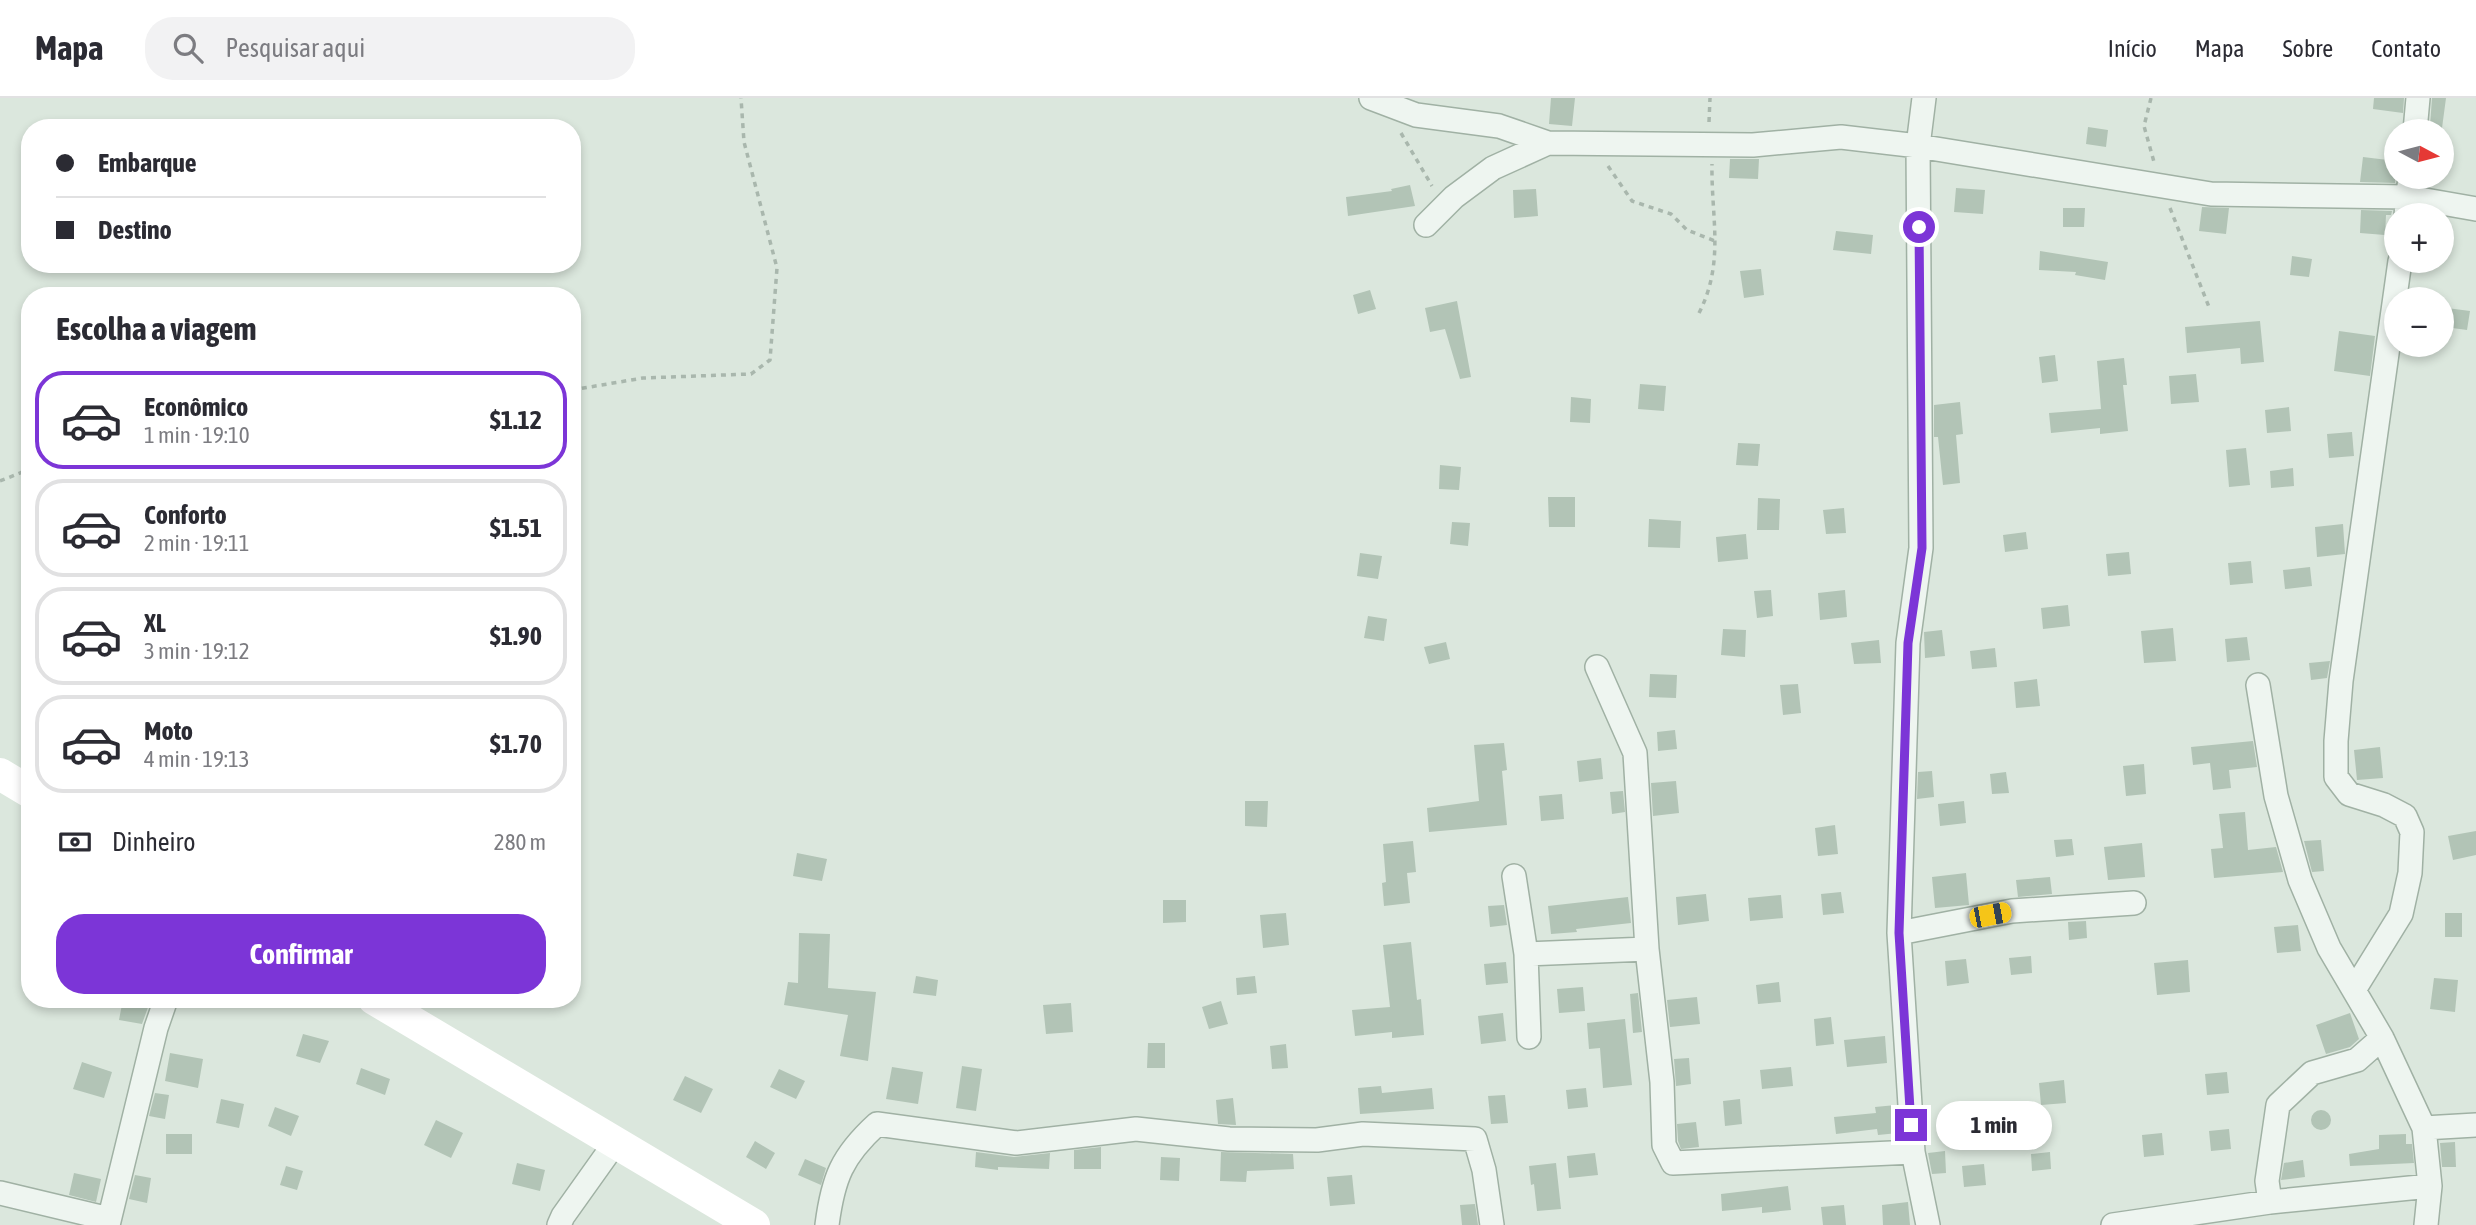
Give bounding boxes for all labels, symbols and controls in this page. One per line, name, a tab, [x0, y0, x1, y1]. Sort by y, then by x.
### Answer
search box	[145, 17, 635, 80]
text: Mapa	[35, 29, 103, 67]
icon: search	[169, 29, 207, 67]
text: Pesquisar aqui	[225, 33, 365, 63]
text: Início	[2108, 35, 2157, 62]
text: Mapa	[2195, 35, 2245, 62]
text: Sobre	[2283, 35, 2333, 62]
text: Contato	[2371, 35, 2441, 62]
north arrow	[2384, 119, 2454, 189]
map controls	[2384, 119, 2454, 357]
text: Embarque	[98, 148, 197, 178]
button: +	[2384, 203, 2454, 273]
route start	[1903, 211, 1935, 243]
text: Destino	[98, 215, 172, 245]
button: −	[2384, 287, 2454, 357]
text: Escolha a viagem	[56, 310, 256, 347]
icon: car	[60, 389, 123, 452]
text: Econômico	[144, 392, 248, 422]
text: $1.12	[490, 405, 542, 435]
text: 1 min · 19:10	[144, 422, 250, 448]
icon: car	[60, 497, 123, 560]
text: Conforto	[144, 500, 227, 530]
text: $1.51	[490, 513, 542, 543]
text: 2 min · 19:11	[144, 530, 250, 556]
icon: car	[60, 605, 123, 668]
text: XL	[144, 608, 166, 638]
text: $1.90	[490, 621, 542, 651]
text: 3 min · 19:12	[144, 638, 250, 664]
icon: car	[60, 713, 123, 776]
text: Moto	[144, 716, 193, 746]
text: $1.70	[490, 729, 542, 759]
text: 4 min · 19:13	[144, 746, 250, 772]
icon: cash	[56, 823, 94, 861]
text: Dinheiro	[112, 827, 195, 857]
text: 280 m	[494, 829, 546, 855]
car	[1968, 901, 2013, 929]
button: Confirmar	[56, 914, 546, 994]
callout: 1 min	[1936, 1100, 2051, 1150]
route end	[1895, 1109, 1927, 1141]
text: 1 min	[1971, 1112, 2017, 1138]

